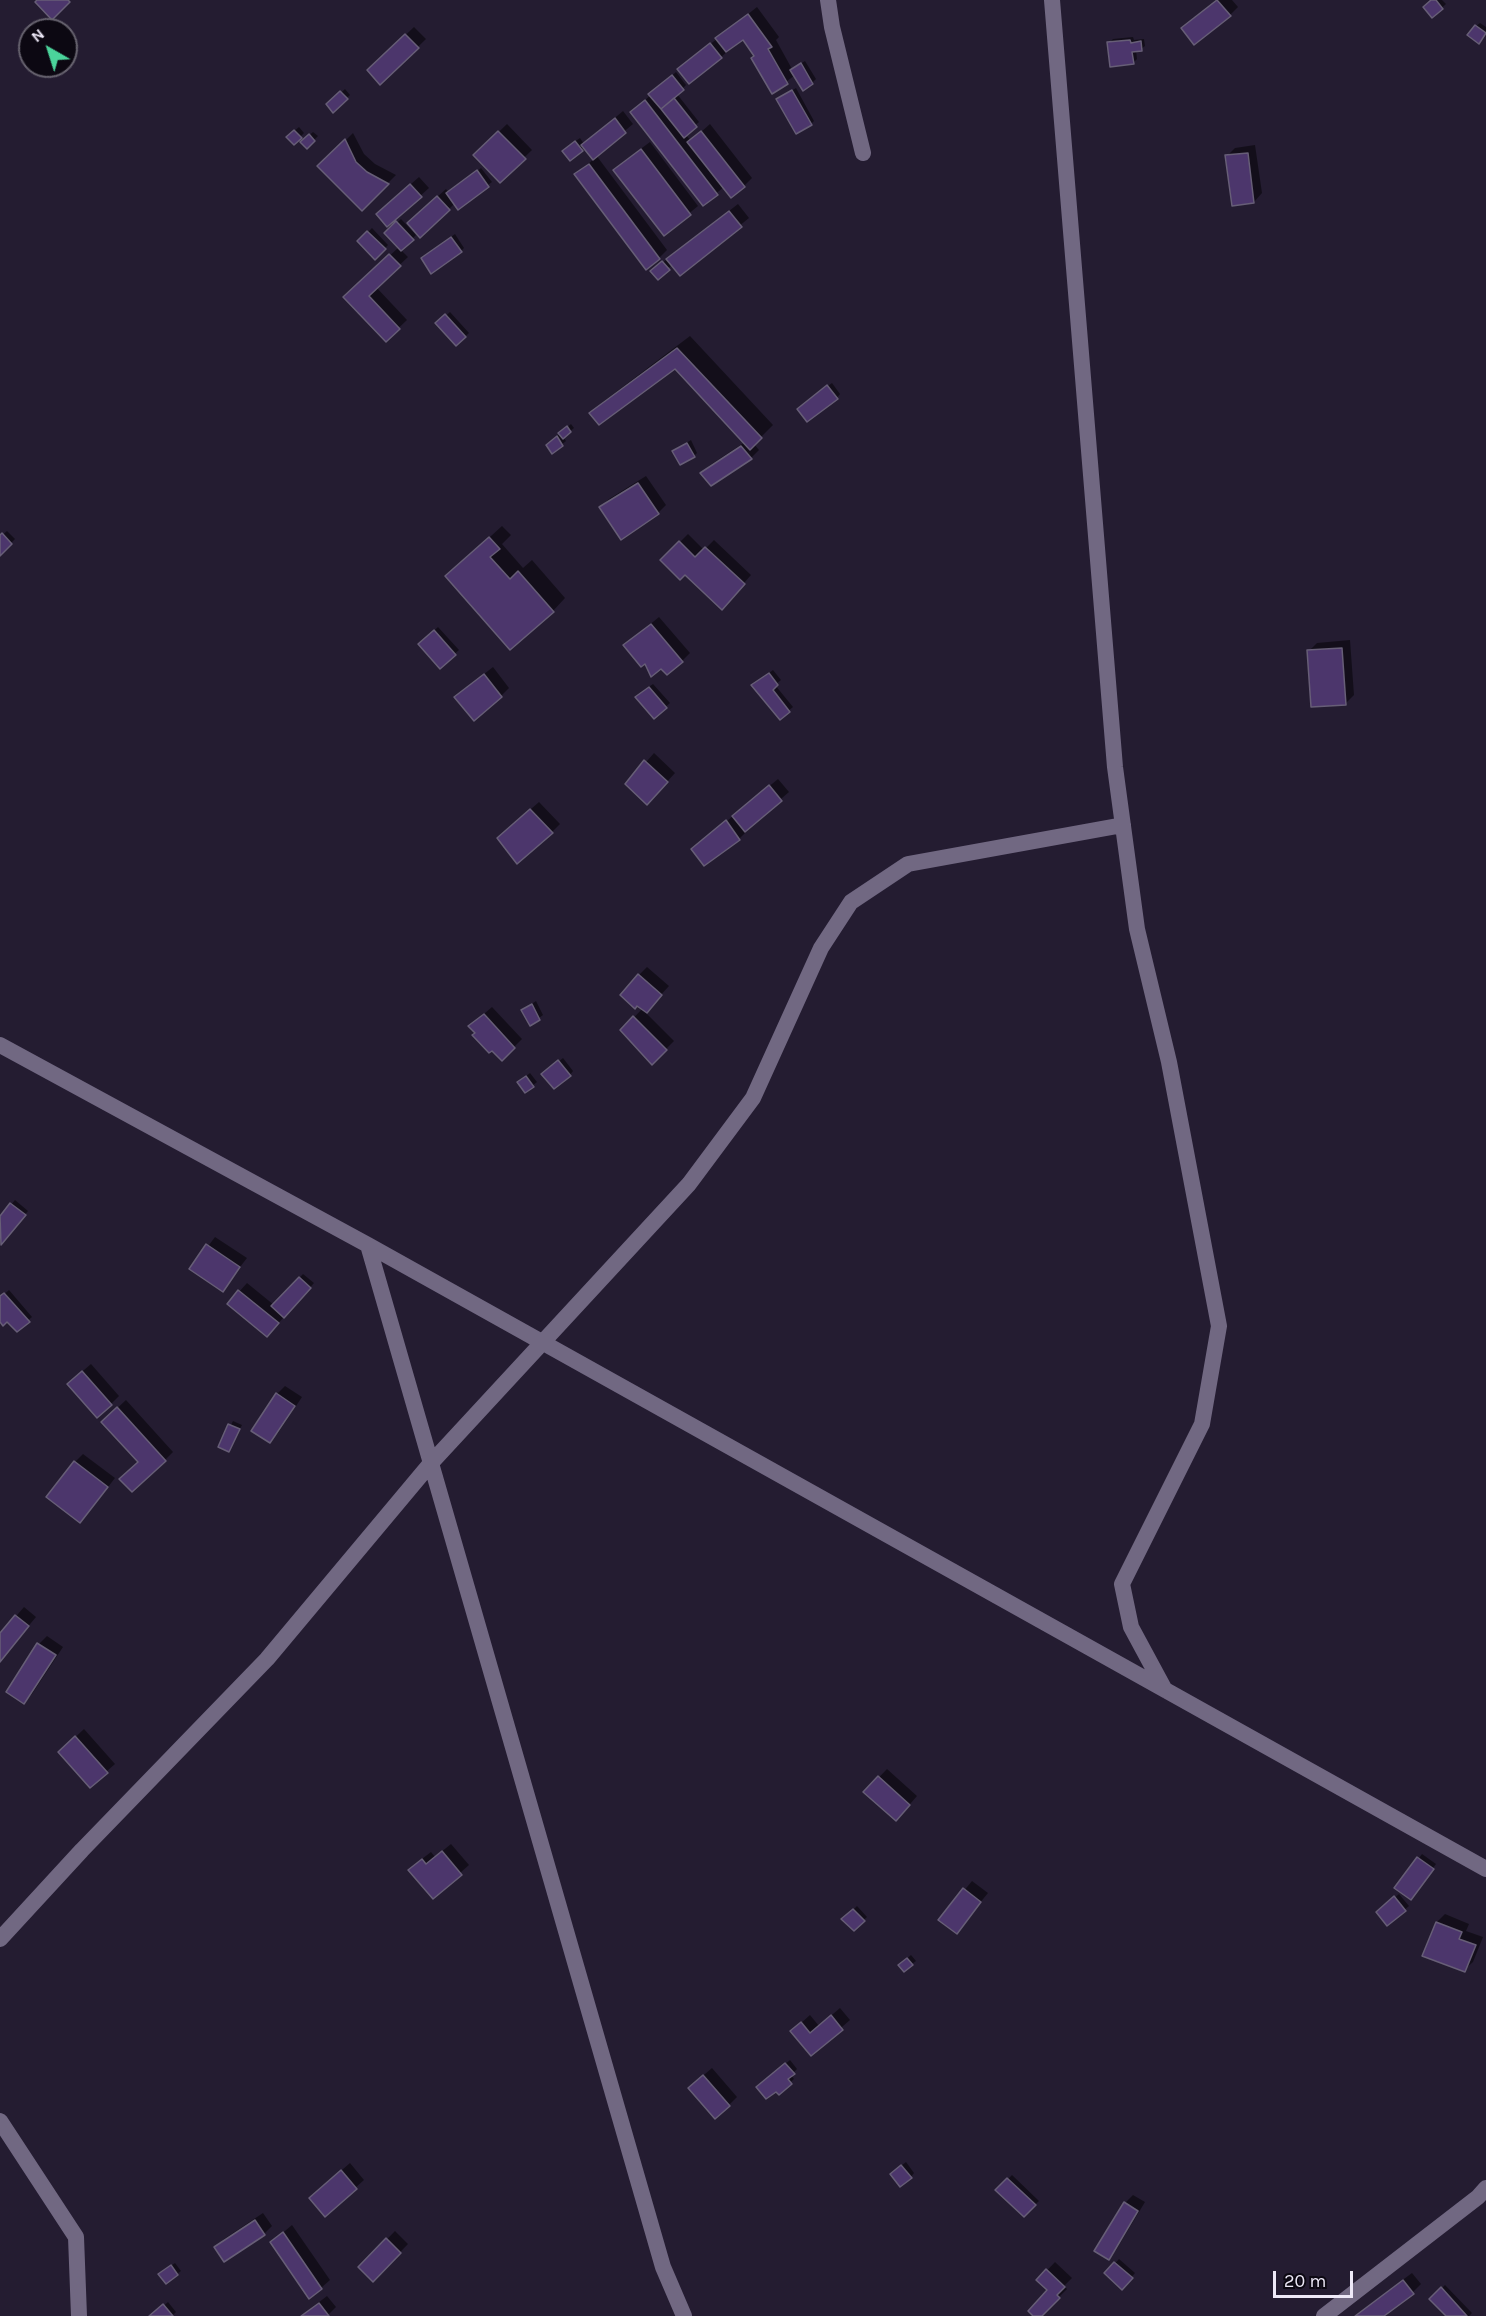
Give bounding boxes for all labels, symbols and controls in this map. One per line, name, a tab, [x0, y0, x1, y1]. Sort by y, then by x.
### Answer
north arrow	[18, 18, 78, 78]
text: N	[27, 24, 48, 46]
scale bar	[1276, 2259, 1356, 2297]
text: 20 m	[1284, 2270, 1326, 2292]

